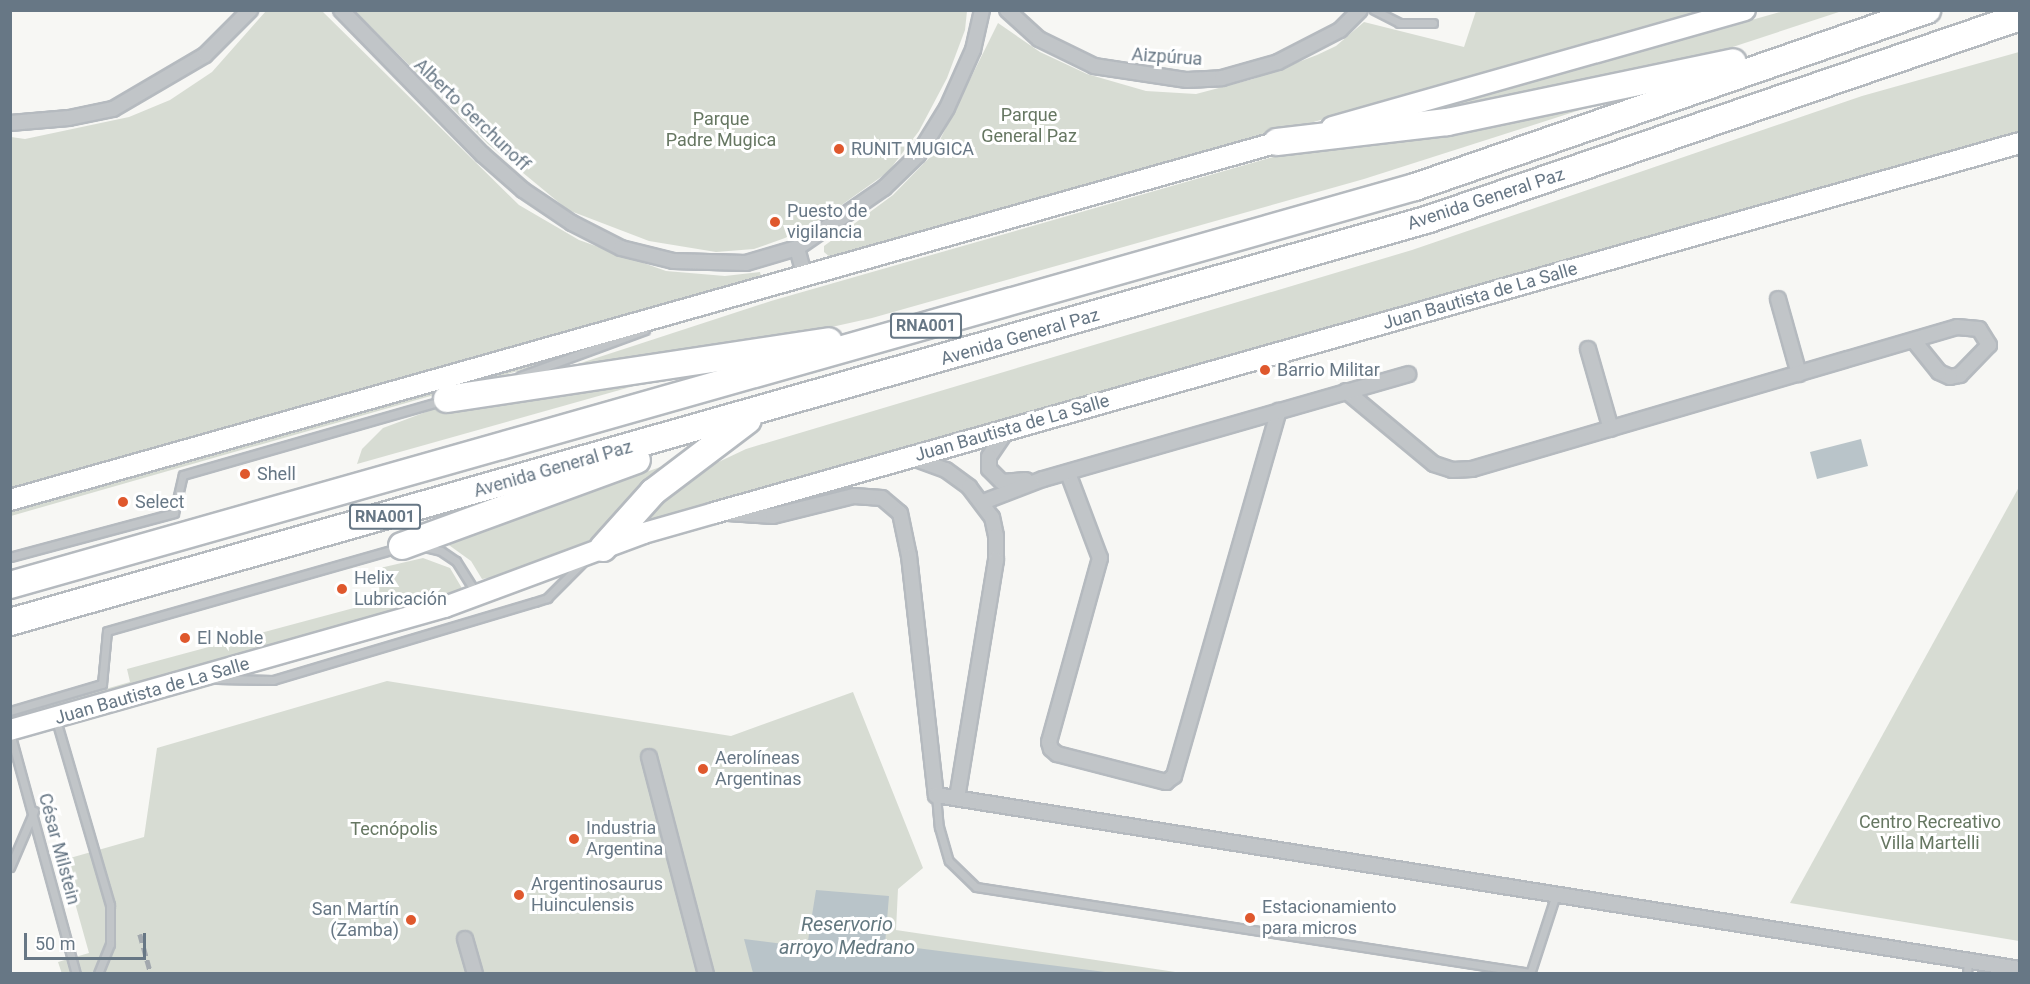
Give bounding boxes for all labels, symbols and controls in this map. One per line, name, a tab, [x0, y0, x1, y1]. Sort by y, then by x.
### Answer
street label: Aizpúrua	[1131, 44, 1203, 70]
street label: Alberto Gerchunoff	[410, 54, 534, 176]
park label: Parque General Paz	[981, 105, 1077, 148]
park label: Parque Padre Mugica	[666, 109, 776, 152]
place label: RUNIT MUGICA	[851, 138, 974, 160]
marker: RUNIT MUGICA	[832, 142, 846, 156]
street label: Avenida General Paz	[1405, 163, 1567, 235]
place label: Puesto de vigilancia	[787, 201, 867, 244]
marker: Puesto de vigilancia	[768, 215, 782, 229]
street label: Juan Bautista de La Salle	[1380, 258, 1580, 334]
street label: Avenida General Paz	[938, 304, 1102, 370]
road number: RNA001	[890, 313, 962, 339]
place label: Barrio Militar	[1277, 359, 1380, 381]
marker: Barrio Militar	[1258, 363, 1272, 377]
street label: Juan Bautista de La Salle	[912, 390, 1112, 466]
street label: Avenida General Paz	[471, 436, 635, 502]
place label: Shell	[257, 463, 296, 485]
marker: Shell	[238, 467, 252, 481]
place label: Select	[135, 491, 184, 513]
marker: Select	[116, 495, 130, 509]
road number: RNA001	[349, 504, 421, 530]
place label: Helix Lubricación	[354, 568, 447, 610]
marker: Helix Lubricación	[335, 582, 349, 596]
place label: El Noble	[197, 627, 263, 649]
marker: El Noble	[178, 631, 192, 645]
street label: Juan Bautista de La Salle	[52, 653, 252, 729]
place label: Aerolíneas Argentinas	[715, 748, 802, 790]
marker: Aerolíneas Argentinas	[696, 762, 710, 776]
street label: César Milstein	[34, 791, 84, 907]
park label: Centro Recreativo Villa Martelli	[1859, 812, 2001, 854]
park label: Tecnópolis	[350, 818, 438, 840]
place label: Industria Argentina	[586, 818, 663, 860]
marker: Industria Argentina	[567, 832, 581, 846]
place label: Argentinosaurus Huinculensis	[531, 874, 663, 916]
marker: Argentinosaurus Huinculensis	[512, 888, 526, 902]
place label: Estacionamiento para micros	[1262, 897, 1397, 940]
place label: San Martín (Zamba)	[312, 899, 399, 942]
marker: Estacionamiento para micros	[1243, 911, 1257, 925]
water label: Reservorio arroyo Medrano	[779, 912, 915, 959]
marker: San Martín (Zamba)	[404, 913, 418, 927]
scale bar	[27, 921, 148, 959]
text: 50 m	[35, 933, 75, 954]

